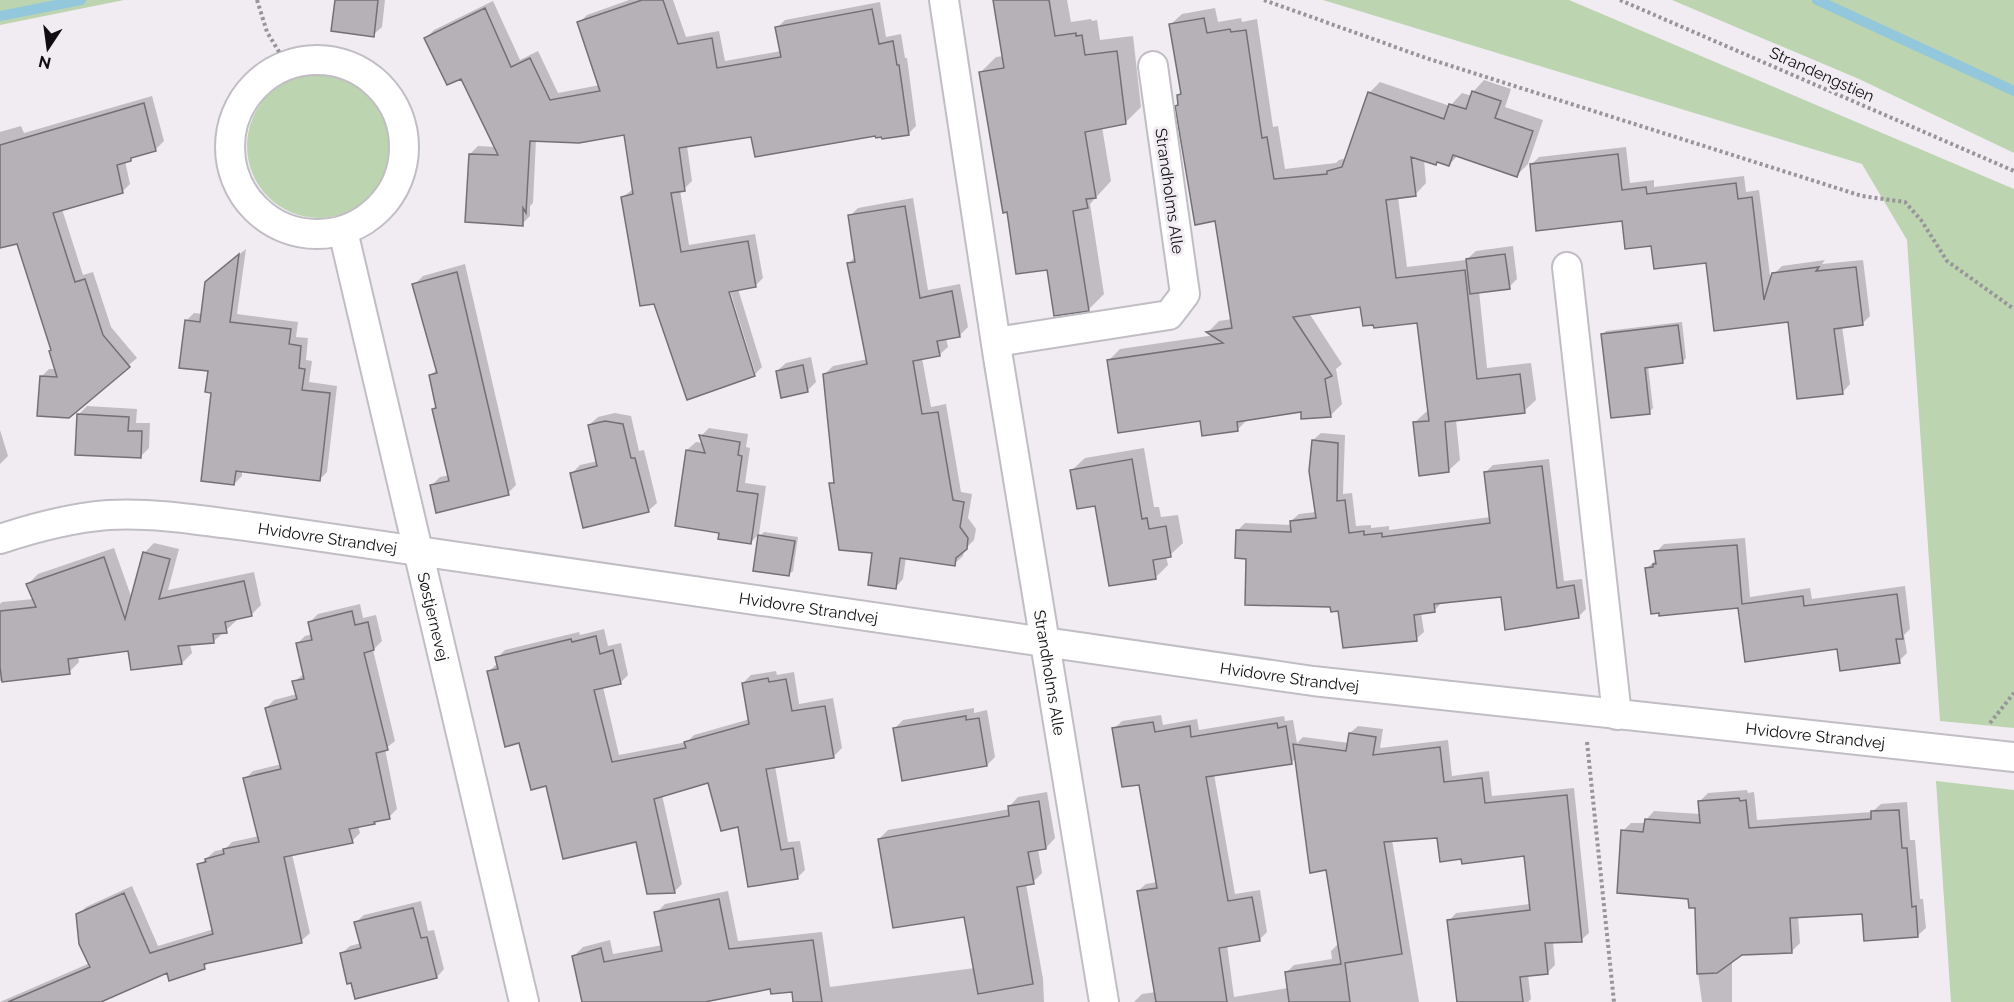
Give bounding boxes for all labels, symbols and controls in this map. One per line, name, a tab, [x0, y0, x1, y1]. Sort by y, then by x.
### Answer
north arrow	[18, 18, 78, 78]
street label: Strandengstien	[1767, 43, 1877, 106]
text: N	[37, 51, 53, 73]
street label: Strandholms Alle	[1151, 127, 1188, 255]
street label: Hvidovre Strandvej	[257, 519, 398, 558]
street label: Søstjernevej	[413, 570, 453, 663]
street label: Hvidovre Strandvej	[738, 589, 879, 628]
street label: Strandholms Alle	[1030, 609, 1069, 737]
street label: Hvidovre Strandvej	[1219, 659, 1360, 696]
street label: Hvidovre Strandvej	[1745, 719, 1886, 753]

